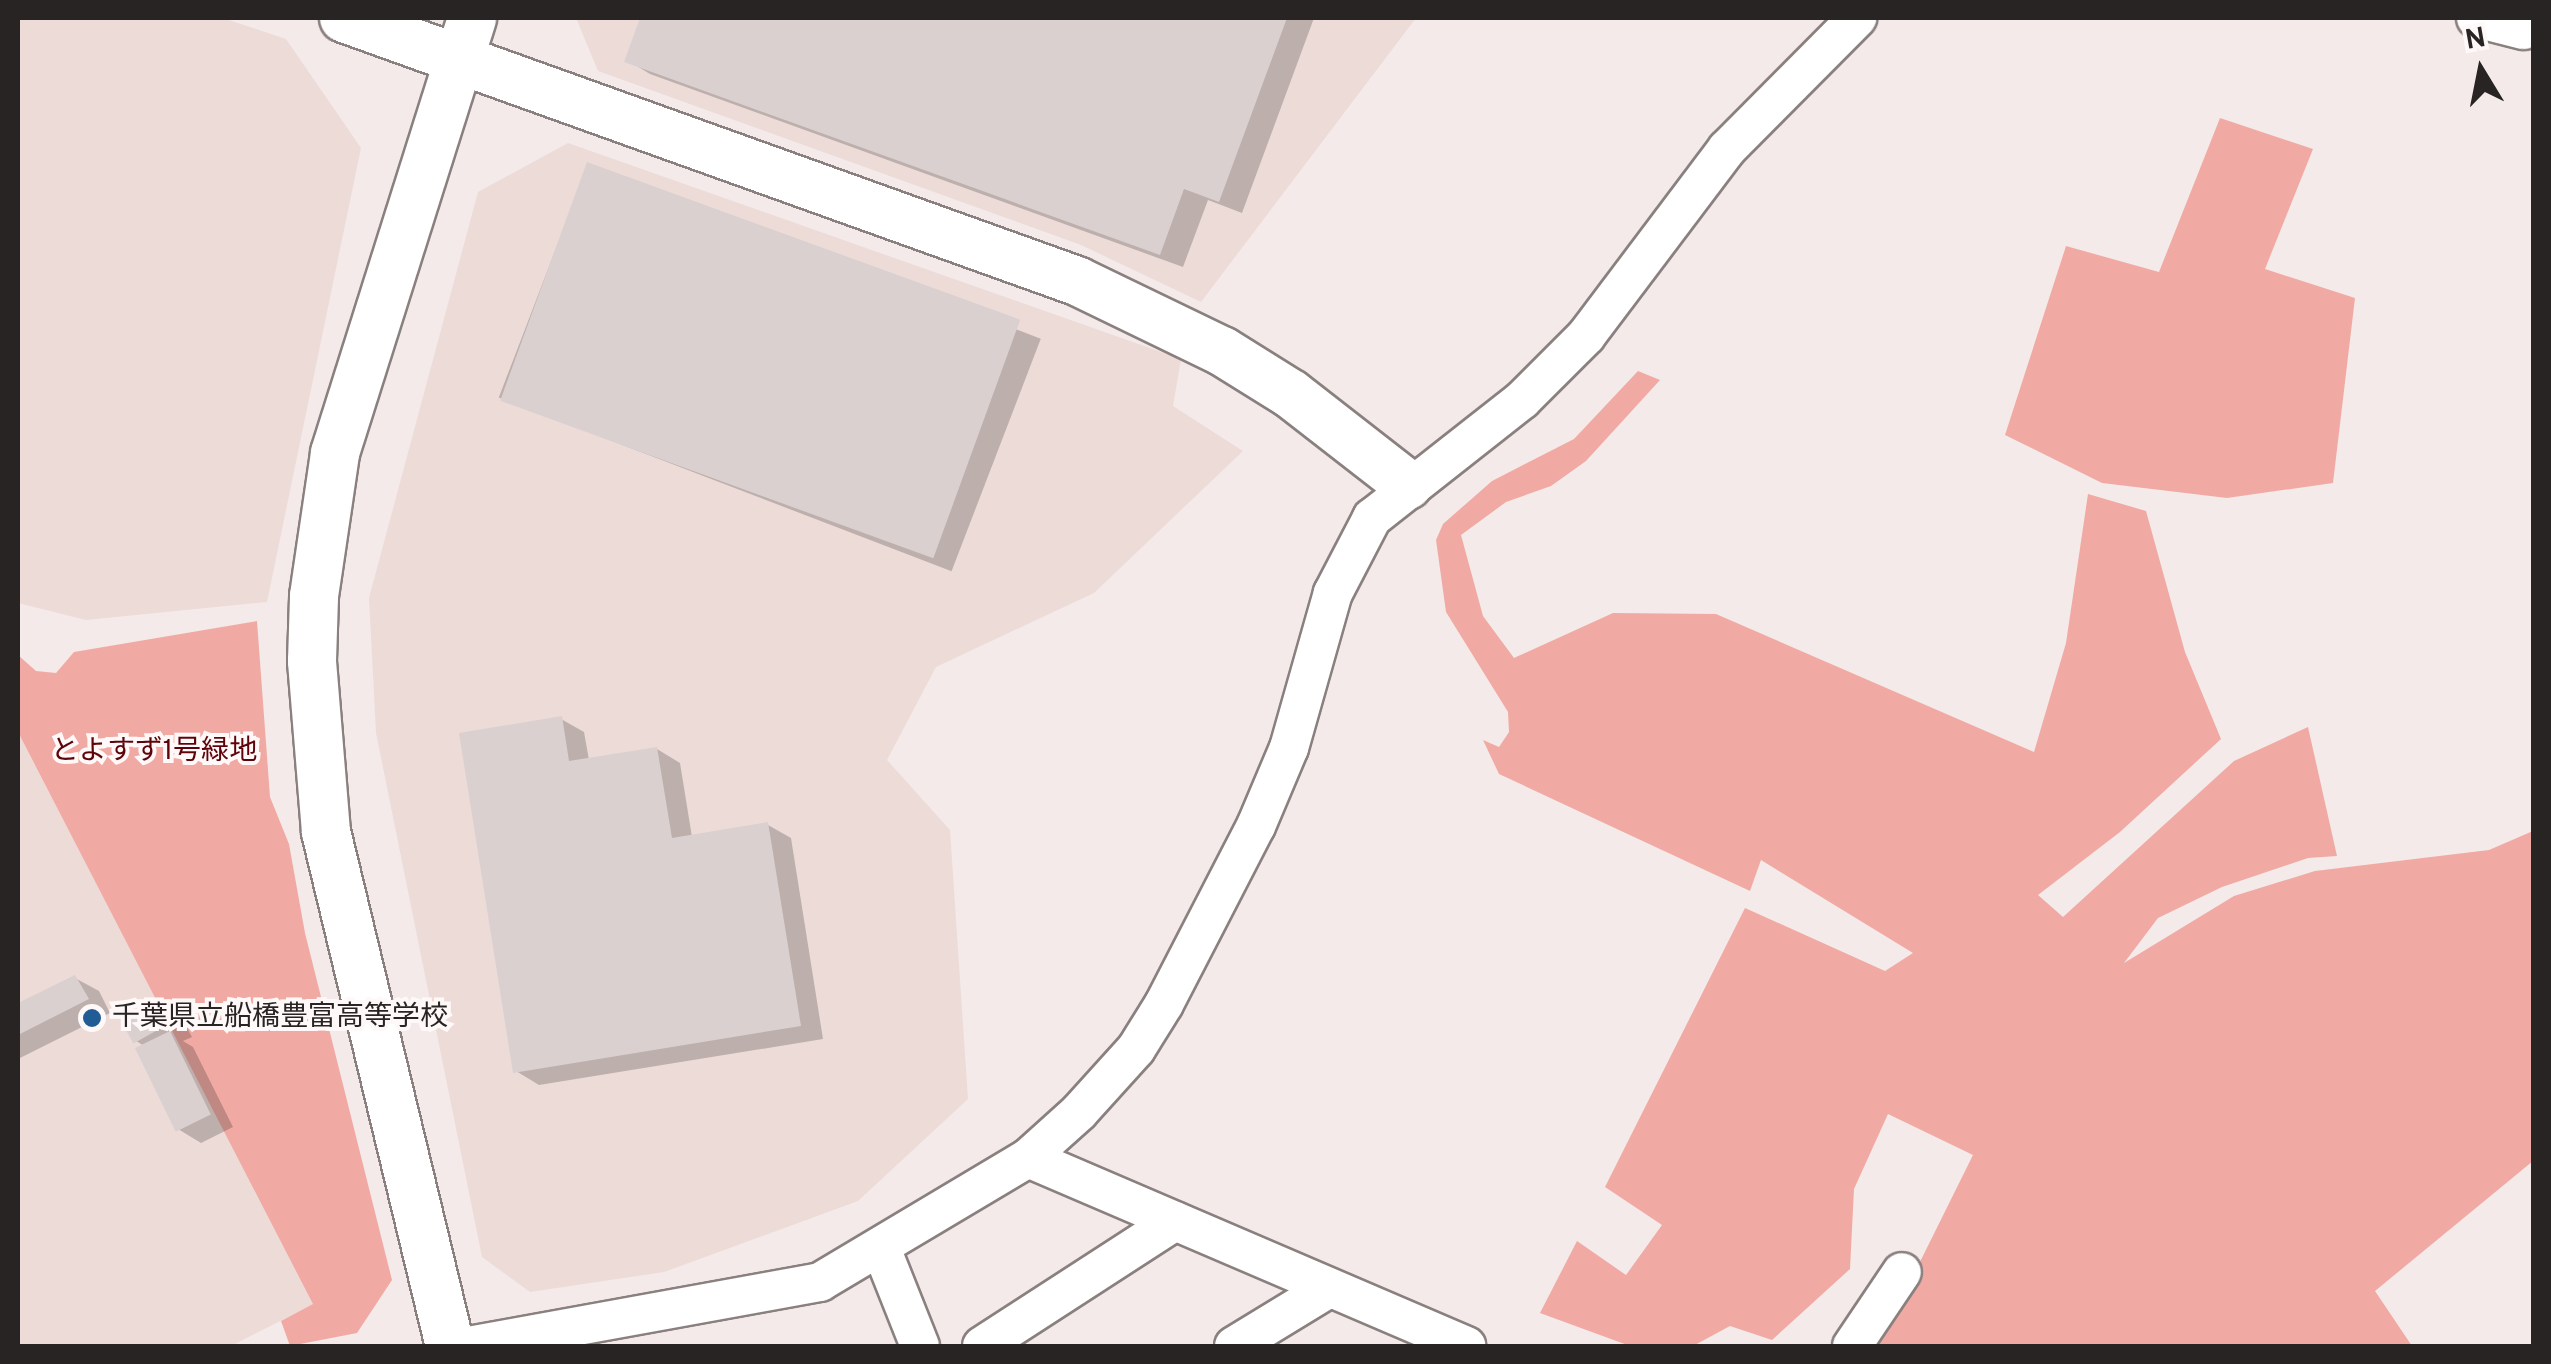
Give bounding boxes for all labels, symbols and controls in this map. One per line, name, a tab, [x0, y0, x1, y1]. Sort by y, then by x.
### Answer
north arrow	[2431, 20, 2531, 120]
text: N	[2463, 21, 2489, 60]
park label: とよすず1号緑地	[51, 735, 257, 769]
place label: 千葉県立船橋豊富高等学校	[112, 1001, 448, 1035]
marker: 千葉県立船橋豊富高等学校	[81, 1007, 103, 1029]

